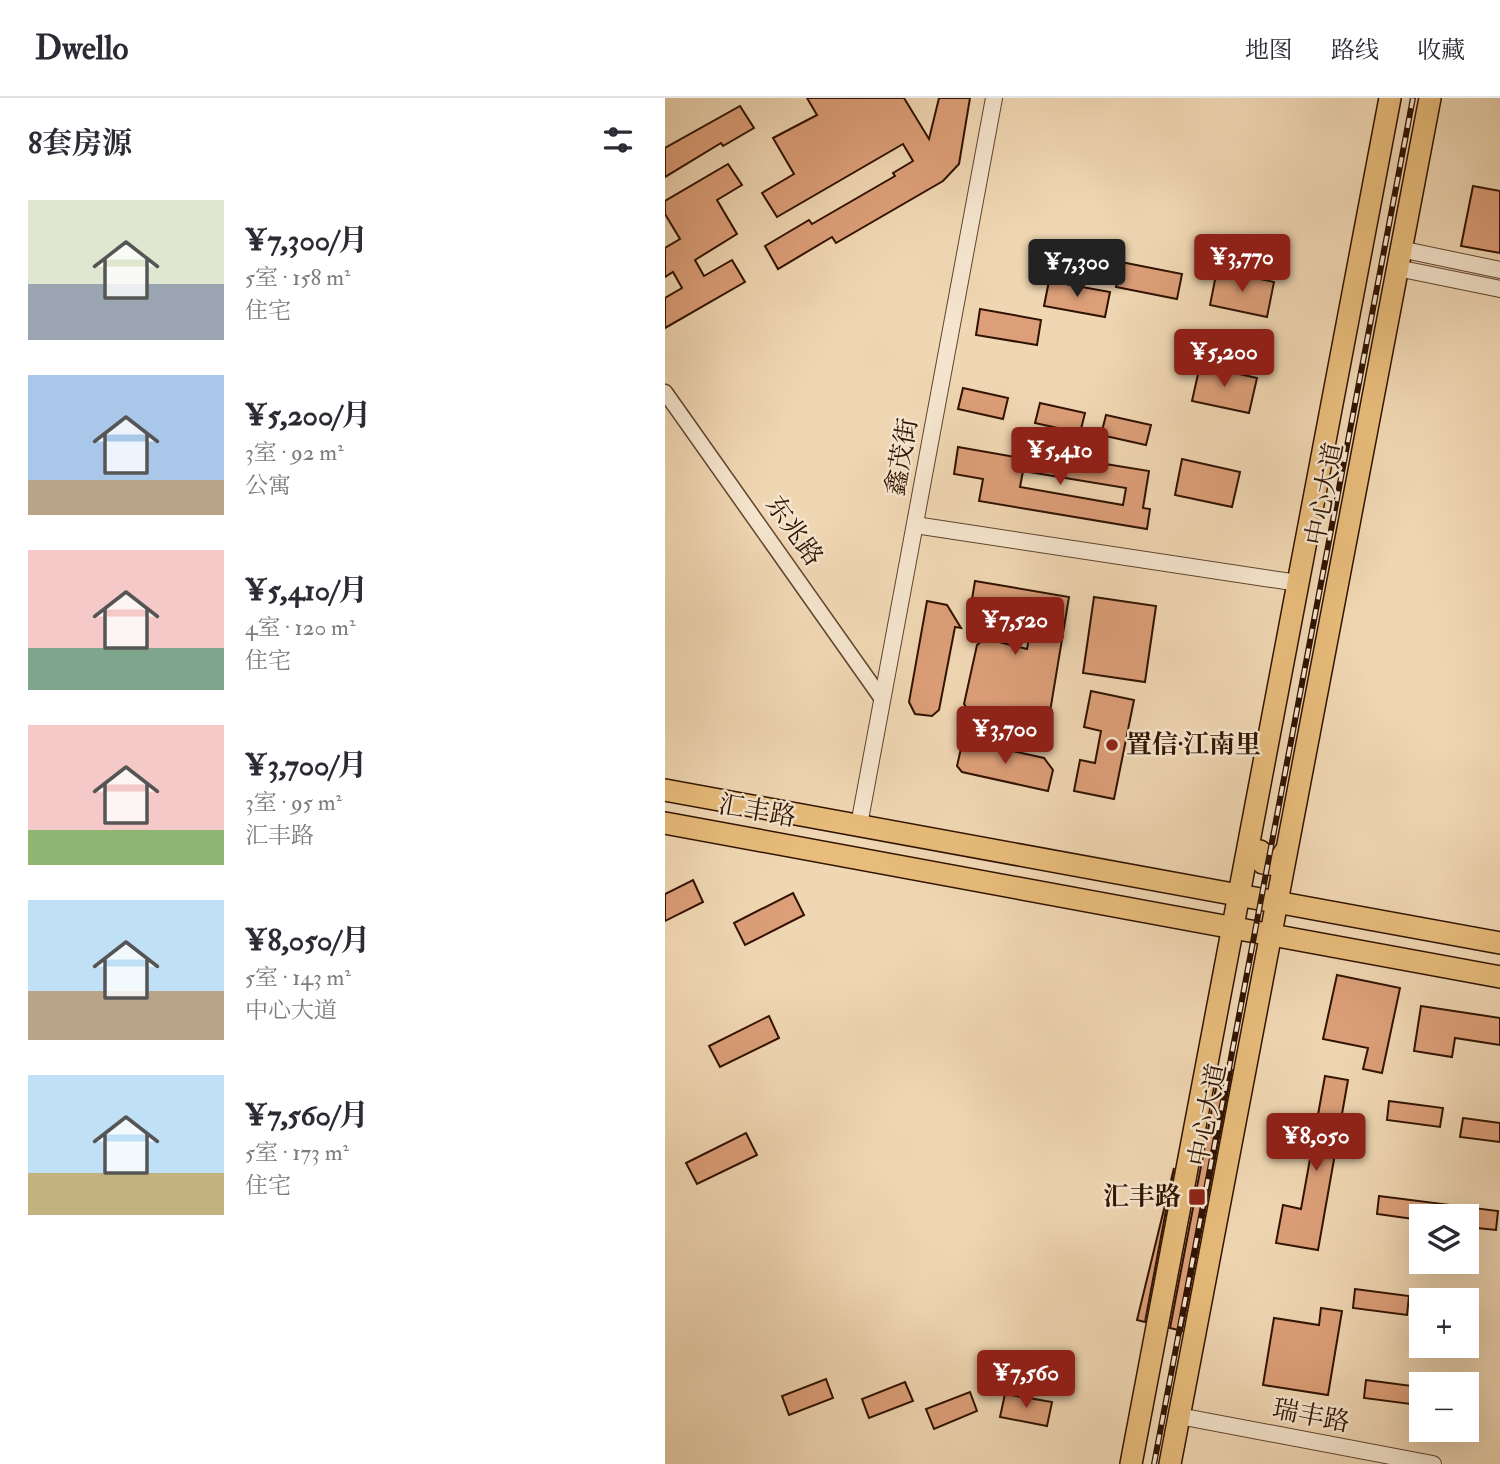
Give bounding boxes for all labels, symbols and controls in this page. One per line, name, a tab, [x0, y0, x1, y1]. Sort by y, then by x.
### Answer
text: Dwello	[35, 28, 128, 69]
text: 地图	[1245, 35, 1293, 66]
text: 路线	[1331, 35, 1379, 66]
text: 收藏	[1417, 35, 1465, 66]
icon: filters	[599, 121, 637, 159]
text: 8套房源	[28, 125, 132, 162]
text: ¥7,300/月	[245, 222, 368, 259]
icon: home	[84, 228, 168, 312]
pin: ¥3,770	[1185, 234, 1299, 294]
pin: ¥7,300	[1020, 240, 1134, 299]
text: ¥3,770	[1210, 242, 1274, 271]
text: ¥7,300	[1044, 247, 1110, 276]
text: 5室 · 158 m²	[245, 263, 351, 292]
text: 住宅	[245, 296, 291, 325]
pin: ¥5,200	[1167, 330, 1281, 389]
text: ¥5,200	[1190, 337, 1258, 366]
text: ¥5,200/月	[245, 397, 371, 434]
icon: home	[84, 403, 168, 487]
street label: 鑫茂街	[879, 416, 925, 498]
pin: ¥5,410	[1003, 428, 1117, 487]
text: ¥5,410	[1027, 435, 1093, 464]
text: 3室 · 92 m²	[245, 438, 344, 467]
street label: 中心大道	[1299, 440, 1351, 548]
text: 公寓	[245, 471, 291, 500]
street label: 东兆路	[759, 490, 829, 572]
text: ¥5,410/月	[245, 572, 368, 609]
icon: home	[84, 578, 168, 662]
pin: ¥7,520	[958, 598, 1072, 657]
text: ¥7,520	[982, 605, 1048, 634]
text: 4室 · 120 m²	[245, 613, 355, 642]
text: 住宅	[245, 646, 291, 675]
pin: ¥3,700	[948, 706, 1062, 766]
text: ¥3,700	[973, 714, 1037, 743]
place label: 置信·江南里	[1126, 729, 1261, 761]
marker: 置信·江南里	[1104, 737, 1120, 753]
text: ¥3,700/月	[245, 747, 367, 784]
icon: home	[84, 753, 168, 837]
text: 3室 · 95 m²	[245, 788, 342, 817]
street label: 汇丰路	[716, 788, 798, 834]
text: 汇丰路	[245, 821, 314, 850]
text: ¥8,050/月	[245, 922, 370, 959]
icon: home	[84, 928, 168, 1012]
text: 5室 · 143 m²	[245, 963, 351, 992]
text: 中心大道	[245, 996, 337, 1025]
street label: 中心大道	[1182, 1061, 1234, 1169]
text: ¥7,560/月	[245, 1097, 369, 1134]
icon: home	[84, 1103, 168, 1187]
pin: ¥8,050	[1259, 1114, 1373, 1173]
text: ¥8,050	[1282, 1121, 1350, 1150]
text: 5室 · 173 m²	[245, 1138, 349, 1167]
text: 住宅	[245, 1171, 291, 1200]
place label: 汇丰路	[1103, 1181, 1181, 1213]
marker: 汇丰路	[1187, 1187, 1207, 1207]
map controls	[1409, 1204, 1479, 1442]
button: layers	[1409, 1204, 1479, 1274]
button: +	[1409, 1288, 1479, 1358]
pin: ¥7,560	[969, 1350, 1083, 1410]
text: ¥7,560	[993, 1358, 1059, 1387]
button: −	[1409, 1372, 1479, 1442]
street label: 瑞丰路	[1270, 1393, 1352, 1439]

